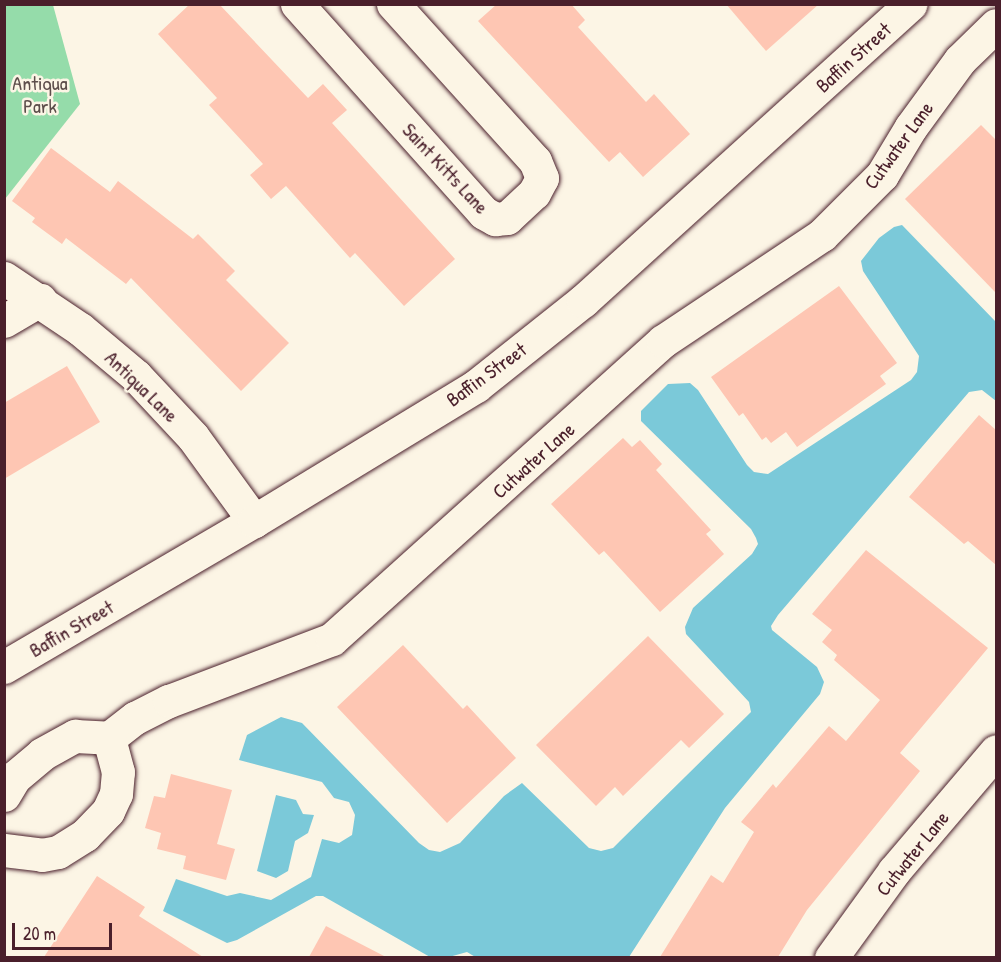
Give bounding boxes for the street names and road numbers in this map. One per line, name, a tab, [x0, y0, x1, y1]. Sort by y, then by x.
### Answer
street label: Baffin Street	[810, 17, 896, 97]
street label: Cutwater Lane	[858, 97, 938, 193]
street label: Saint Kitts Lane	[398, 118, 494, 218]
street label: Baffin Street	[441, 337, 531, 411]
street label: Antiqua Lane	[101, 345, 183, 427]
street label: Cutwater Lane	[487, 417, 579, 503]
street label: Baffin Street	[25, 594, 117, 662]
street label: Cutwater Lane	[870, 806, 954, 900]

